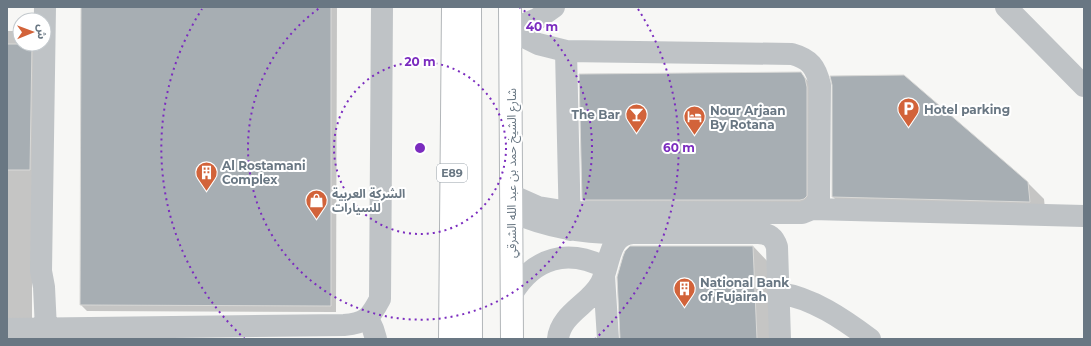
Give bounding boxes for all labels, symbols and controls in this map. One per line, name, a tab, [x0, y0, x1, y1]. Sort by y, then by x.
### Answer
north arrow	[12, 12, 52, 52]
text: 40 m	[526, 19, 558, 34]
text: ش	[35, 24, 49, 39]
text: 20 m	[404, 54, 436, 69]
street label: شارع الشيخ حمد بن عبد الله الشرقي	[504, 88, 521, 258]
parking icon: Hotel parking	[896, 96, 922, 129]
bar icon: The Bar	[623, 101, 649, 134]
place label: Hotel parking	[924, 102, 1010, 117]
place label: Nour Arjaan By Rotana	[710, 103, 786, 132]
hotel icon: Nour Arjaan By Rotana	[682, 104, 708, 137]
place label: The Bar	[572, 107, 620, 122]
text: 60 m	[663, 140, 695, 155]
centre of rings	[413, 141, 427, 155]
place label: Al Rostamani Complex	[221, 158, 306, 187]
building icon: Al Rostamani Complex	[193, 159, 219, 192]
road number: E89	[437, 164, 467, 182]
place label: الشركة العربية للسيارات	[332, 186, 405, 215]
shop icon: الشركة العربية للسيارات	[303, 187, 329, 220]
place label: National Bank of Fujairah	[700, 275, 789, 304]
building icon: National Bank of Fujairah	[672, 276, 698, 309]

